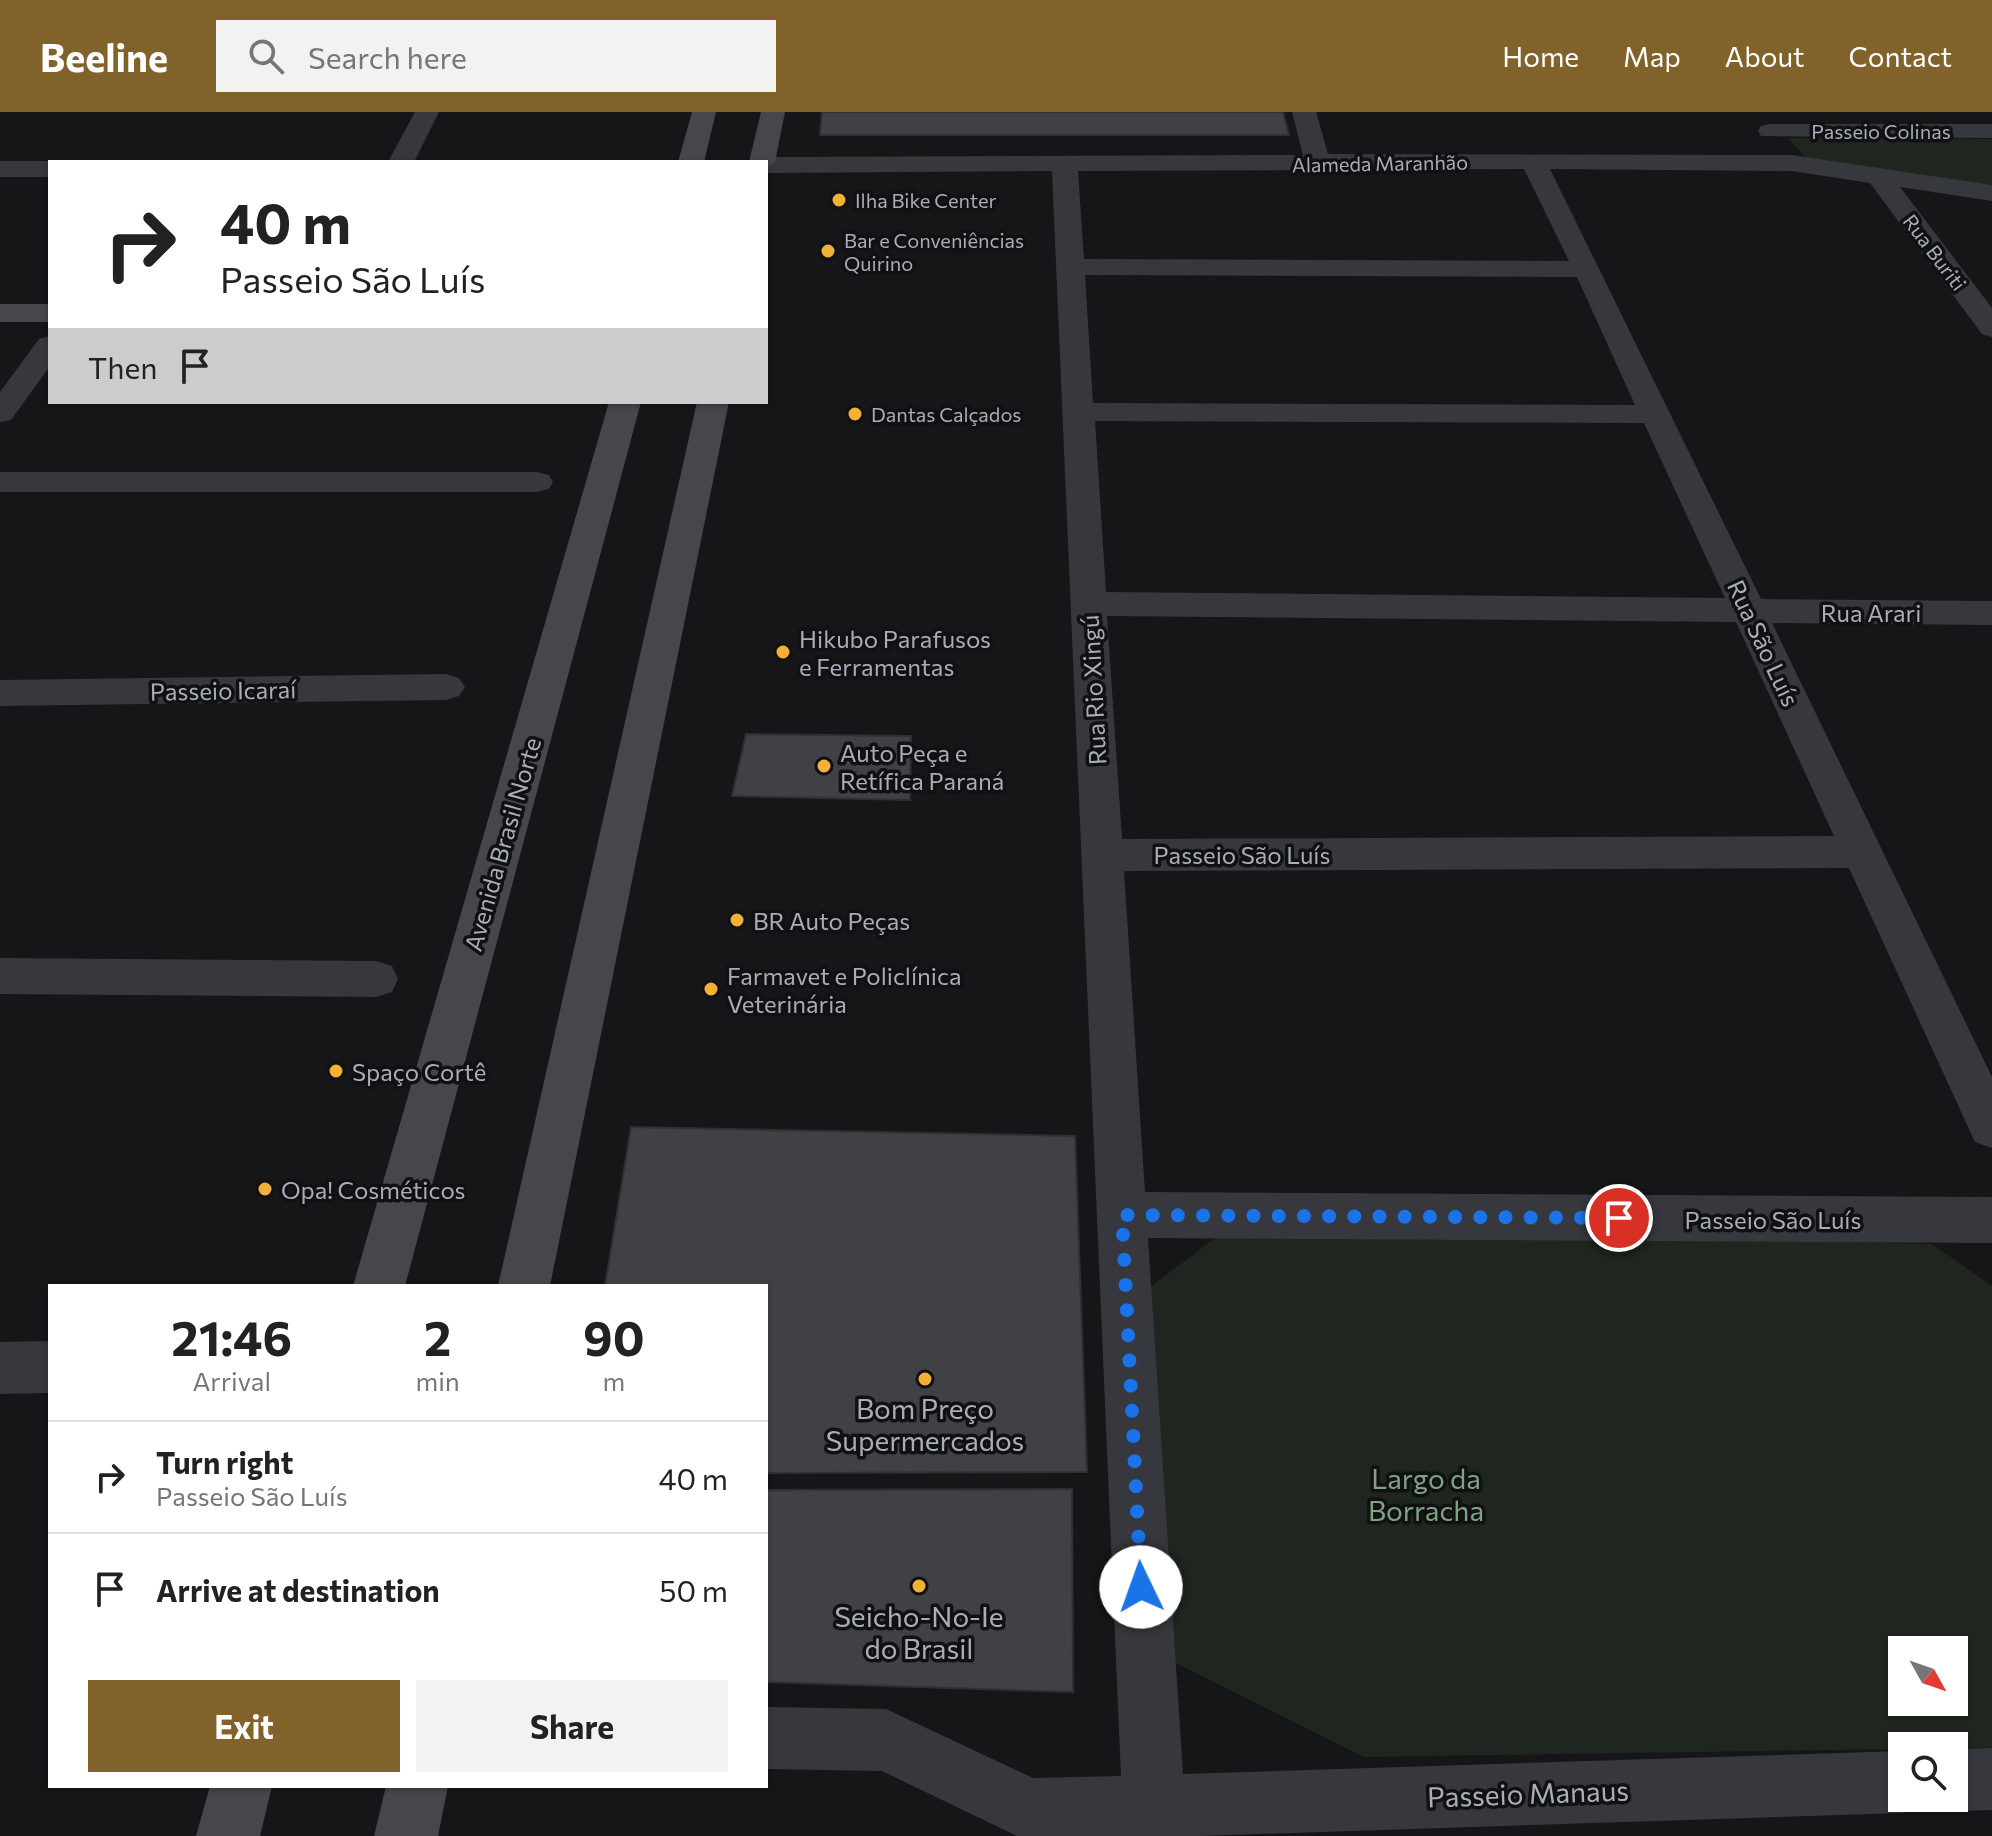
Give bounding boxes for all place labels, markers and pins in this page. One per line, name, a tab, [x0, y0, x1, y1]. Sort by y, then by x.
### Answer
place label: Ilha Bike Center	[855, 188, 997, 212]
marker: Ilha Bike Center	[830, 191, 848, 209]
place label: Bar e Conveniências Quirino	[844, 228, 1024, 275]
marker: Bar e Conveniências Quirino	[819, 242, 837, 260]
place label: Dantas Calçados	[871, 402, 1021, 426]
marker: Dantas Calçados	[846, 405, 864, 423]
place label: Hikubo Parafusos e Ferramentas	[799, 624, 991, 681]
marker: Hikubo Parafusos e Ferramentas	[774, 643, 792, 661]
place label: Auto Peça e Retífica Paraná	[840, 738, 1004, 795]
marker: Auto Peça e Retífica Paraná	[815, 757, 833, 775]
place label: BR Auto Peças	[753, 906, 910, 935]
marker: BR Auto Peças	[728, 911, 746, 929]
place label: Farmavet e Policlínica Veterinária	[727, 961, 961, 1018]
marker: Farmavet e Policlínica Veterinária	[702, 980, 720, 998]
place label: Spaço Cortê	[352, 1057, 486, 1086]
marker: Spaço Cortê	[327, 1062, 345, 1080]
place label: Opa! Cosméticos	[281, 1175, 465, 1204]
marker: Opa! Cosméticos	[256, 1180, 274, 1198]
pin	[1585, 1184, 1653, 1252]
marker: Bom Preço Supermercados	[916, 1370, 934, 1388]
place label: Bom Preço Supermercados	[826, 1391, 1024, 1457]
marker: Seicho-No-Ie do Brasil	[910, 1577, 928, 1595]
place label: Seicho-No-Ie do Brasil	[834, 1599, 1004, 1665]

